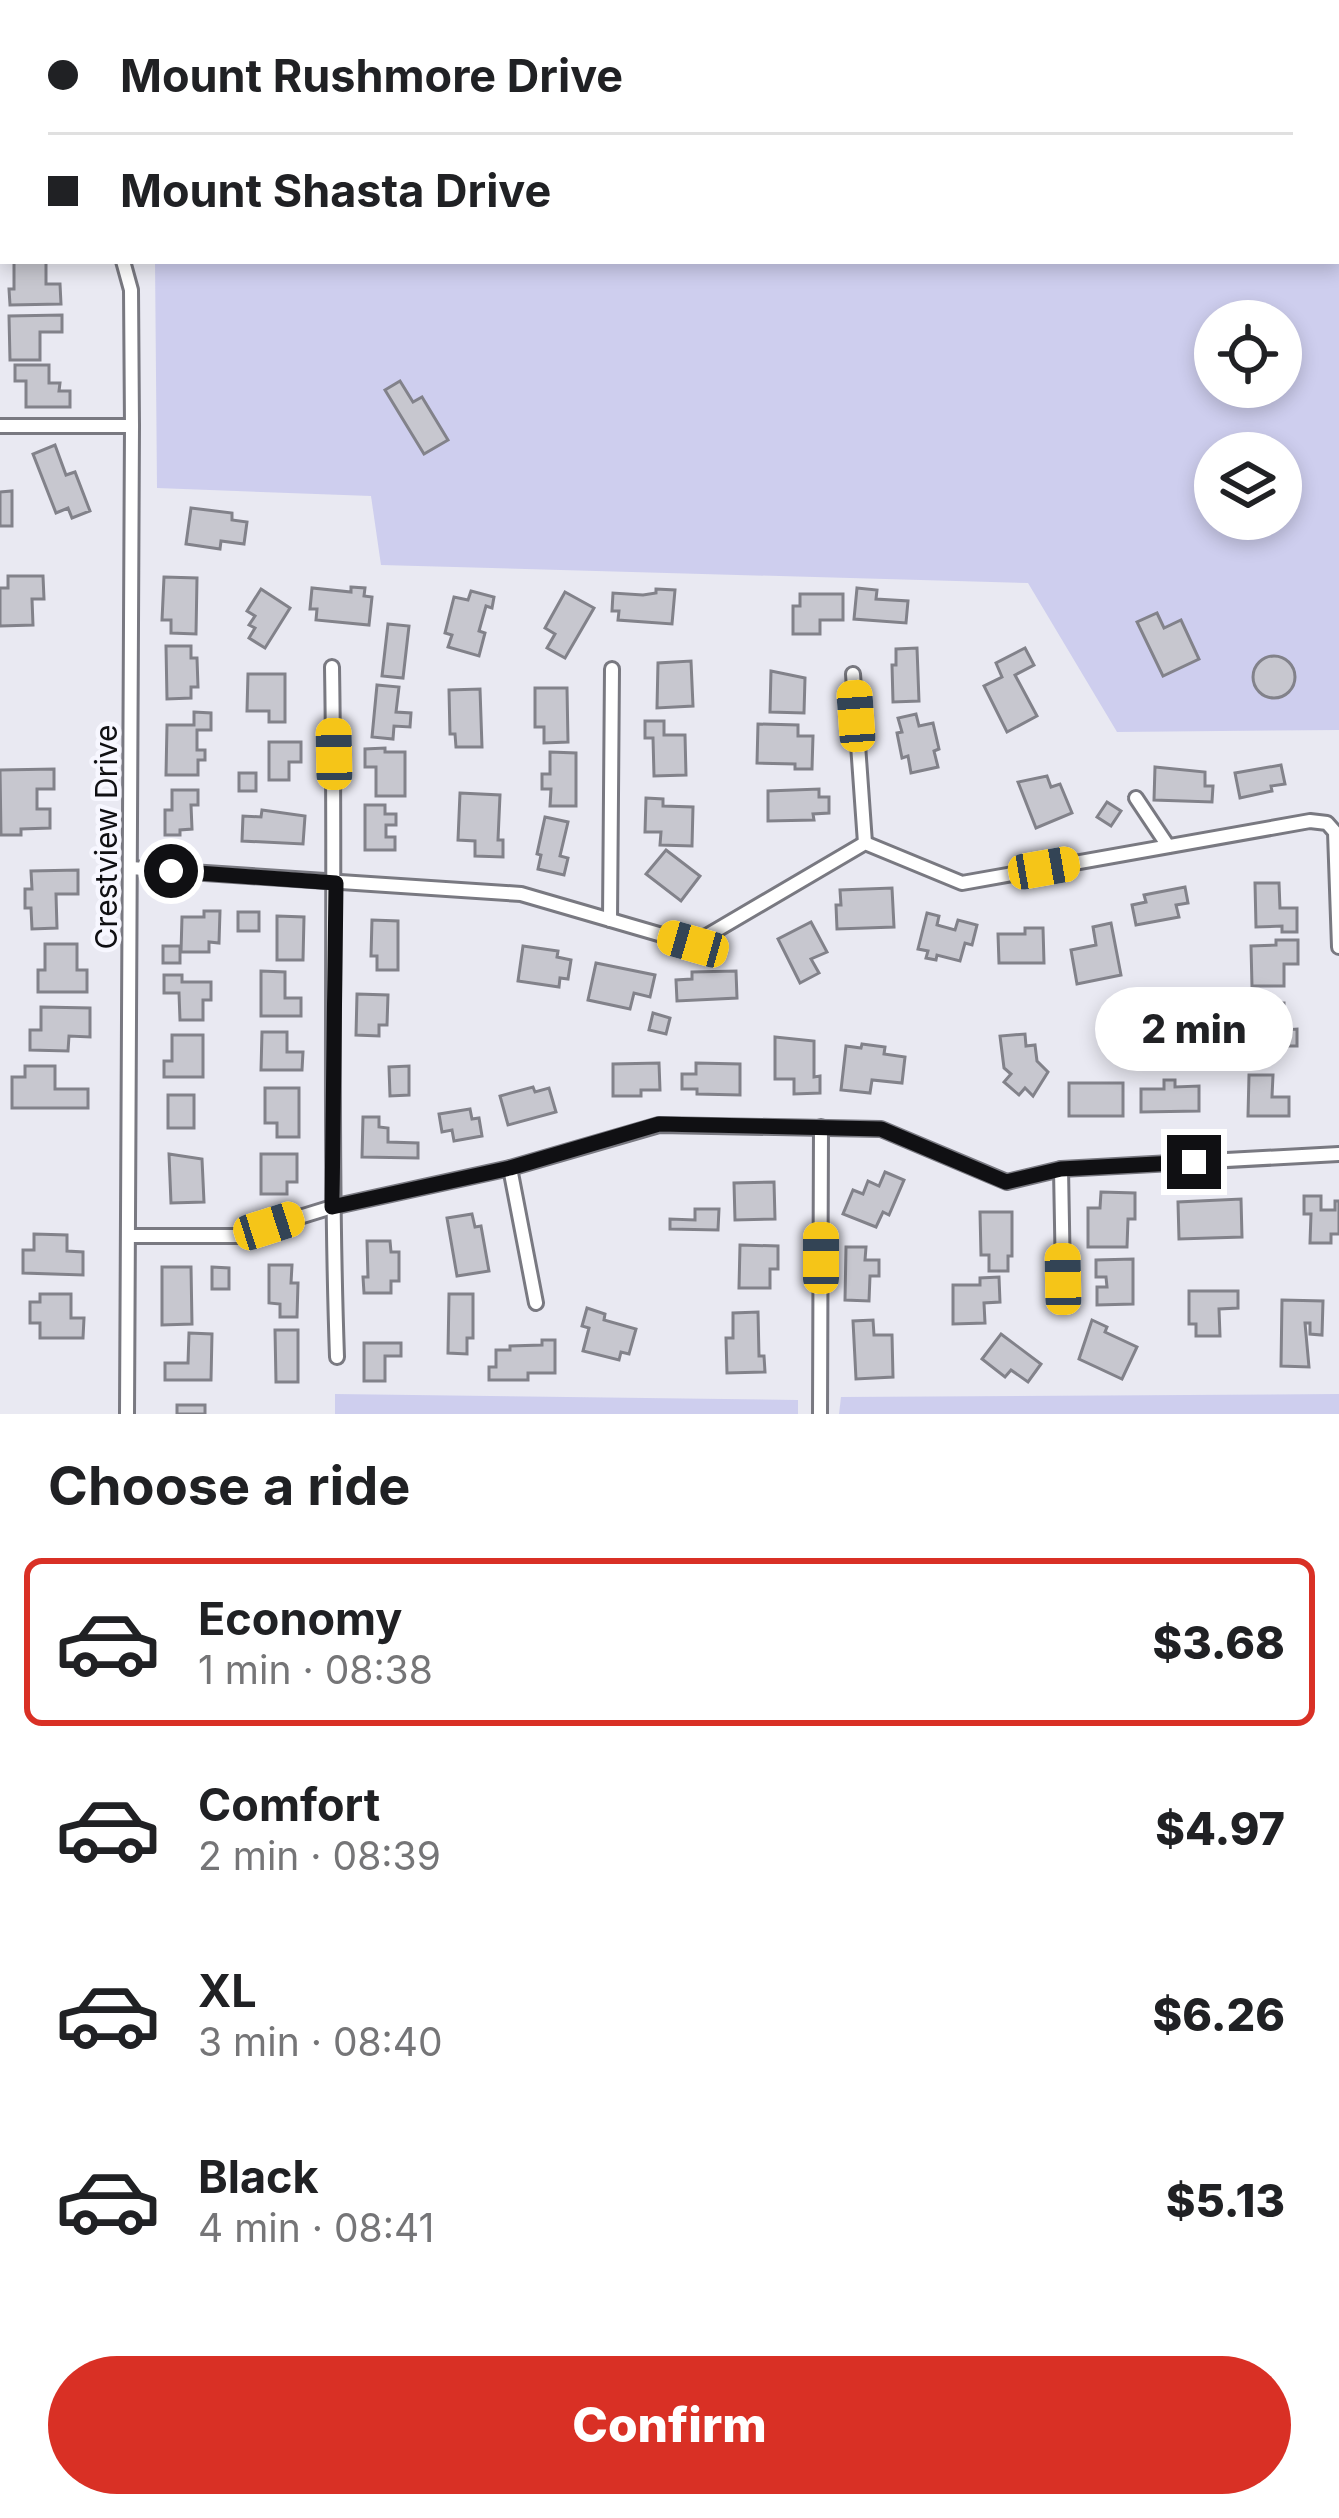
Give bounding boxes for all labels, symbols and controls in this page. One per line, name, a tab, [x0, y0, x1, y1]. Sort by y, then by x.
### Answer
text: Mount Rushmore Drive	[120, 48, 623, 103]
text: Mount Shasta Drive	[120, 163, 551, 218]
map controls	[1194, 300, 1302, 540]
button: locate	[1194, 300, 1302, 408]
button: layers	[1194, 432, 1302, 540]
car	[836, 679, 876, 753]
car	[315, 718, 353, 790]
street label: Crestview Drive	[88, 725, 124, 949]
route start	[144, 844, 198, 898]
car	[1005, 844, 1083, 892]
car	[653, 917, 733, 971]
callout: 2 min	[1095, 988, 1293, 1072]
text: 2 min	[1141, 1005, 1247, 1052]
route end	[1167, 1135, 1221, 1189]
car	[229, 1198, 309, 1254]
car	[803, 1222, 839, 1294]
car	[1044, 1243, 1082, 1315]
text: Choose a ride	[48, 1453, 410, 1518]
icon: car	[54, 1588, 162, 1696]
text: Economy	[198, 1591, 402, 1646]
text: $3.68	[1153, 1615, 1285, 1670]
text: 1 min · 08:38	[198, 1646, 433, 1693]
icon: car	[54, 1774, 162, 1882]
text: Comfort	[198, 1777, 380, 1832]
text: $4.97	[1155, 1801, 1285, 1856]
text: 2 min · 08:39	[198, 1832, 441, 1879]
icon: car	[54, 1960, 162, 2068]
text: XL	[198, 1963, 257, 2018]
text: $6.26	[1152, 1987, 1285, 2042]
text: 3 min · 08:40	[198, 2018, 443, 2065]
icon: car	[54, 2146, 162, 2254]
text: Black	[198, 2149, 319, 2204]
text: $5.13	[1166, 2173, 1285, 2228]
text: 4 min · 08:41	[198, 2204, 434, 2251]
button: Confirm	[48, 2356, 1291, 2494]

